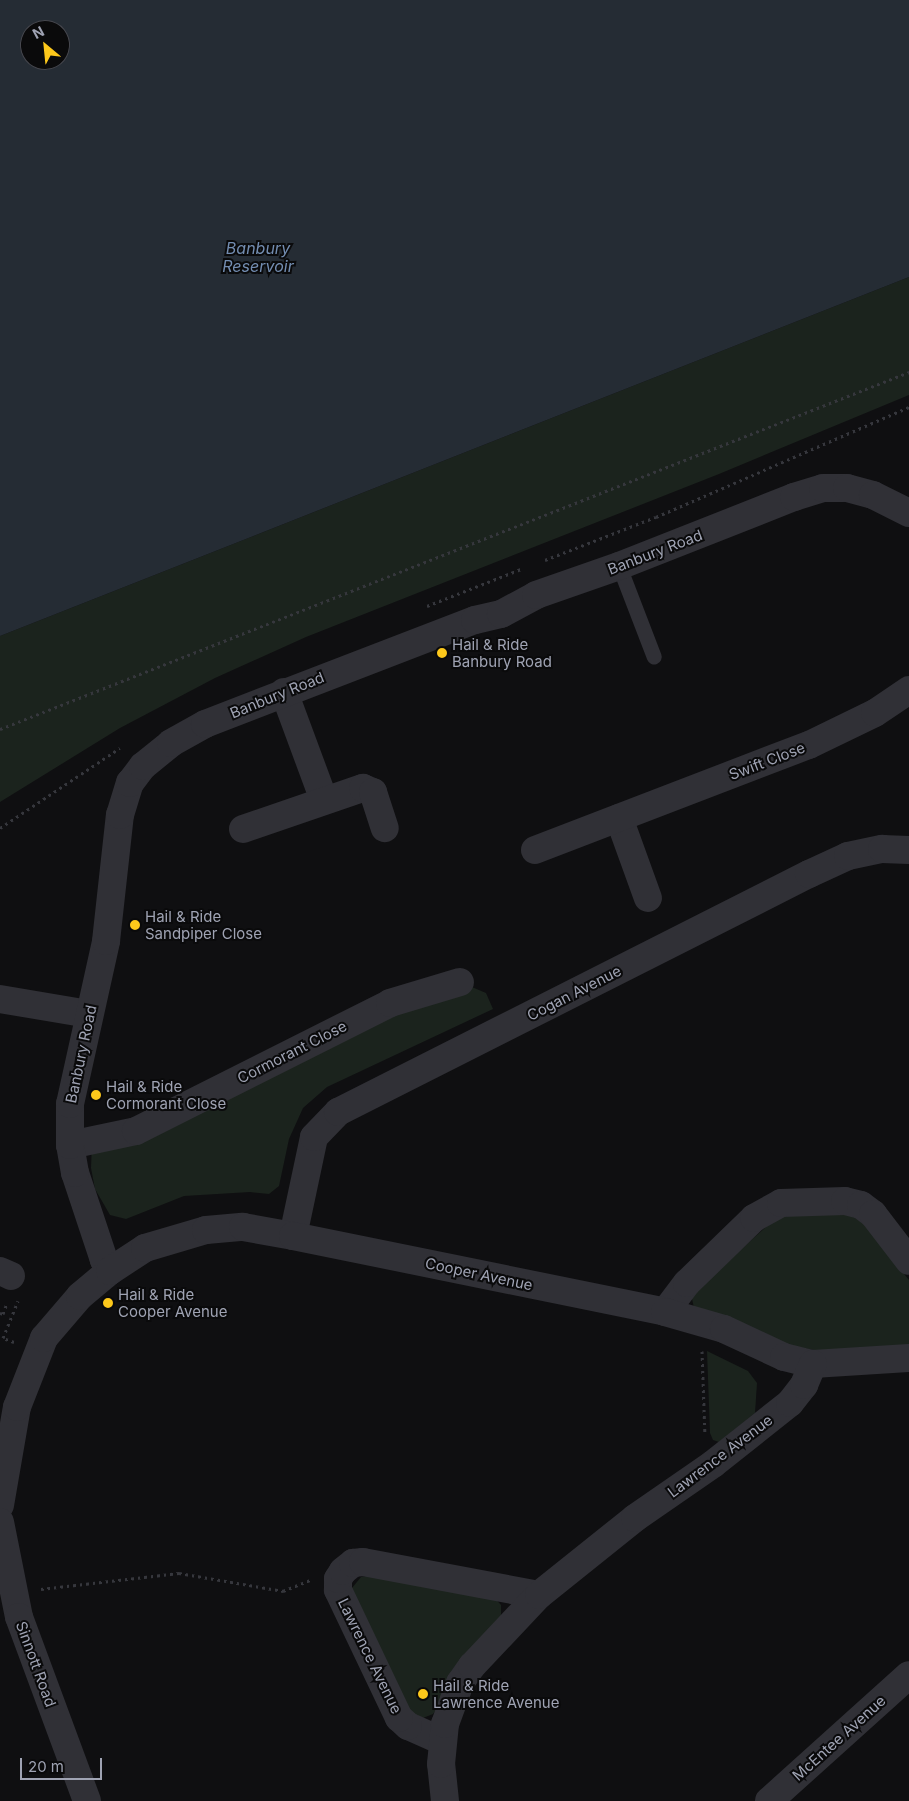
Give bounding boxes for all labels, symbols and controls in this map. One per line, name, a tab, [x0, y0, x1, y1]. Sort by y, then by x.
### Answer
north arrow	[20, 20, 70, 70]
text: N	[29, 22, 47, 42]
water label: Banbury Reservoir	[222, 238, 294, 276]
street label: Banbury Road	[605, 526, 705, 578]
place label: Hail & Ride Banbury Road	[452, 635, 552, 670]
marker: Hail & Ride Banbury Road	[436, 647, 448, 659]
street label: Banbury Road	[227, 668, 327, 722]
street label: Swift Close	[726, 738, 808, 784]
place label: Hail & Ride Sandpiper Close	[145, 907, 262, 942]
marker: Hail & Ride Sandpiper Close	[129, 919, 141, 931]
street label: Cogan Avenue	[524, 962, 624, 1024]
street label: Banbury Road	[62, 1003, 100, 1105]
street label: Cormorant Close	[234, 1017, 350, 1087]
place label: Hail & Ride Cormorant Close	[106, 1077, 226, 1112]
marker: Hail & Ride Cormorant Close	[90, 1089, 102, 1101]
street label: Cooper Avenue	[424, 1254, 534, 1294]
place label: Hail & Ride Cooper Avenue	[118, 1285, 227, 1320]
marker: Hail & Ride Cooper Avenue	[102, 1297, 114, 1309]
street label: Lawrence Avenue	[664, 1411, 776, 1501]
street label: Lawrence Avenue	[334, 1595, 406, 1717]
street label: Sinnott Road	[12, 1619, 60, 1709]
place label: Hail & Ride Lawrence Avenue	[433, 1676, 559, 1711]
marker: Hail & Ride Lawrence Avenue	[417, 1688, 429, 1700]
street label: McEntee Avenue	[789, 1691, 889, 1785]
scale bar	[22, 1748, 105, 1780]
text: 20 m	[28, 1757, 64, 1776]

